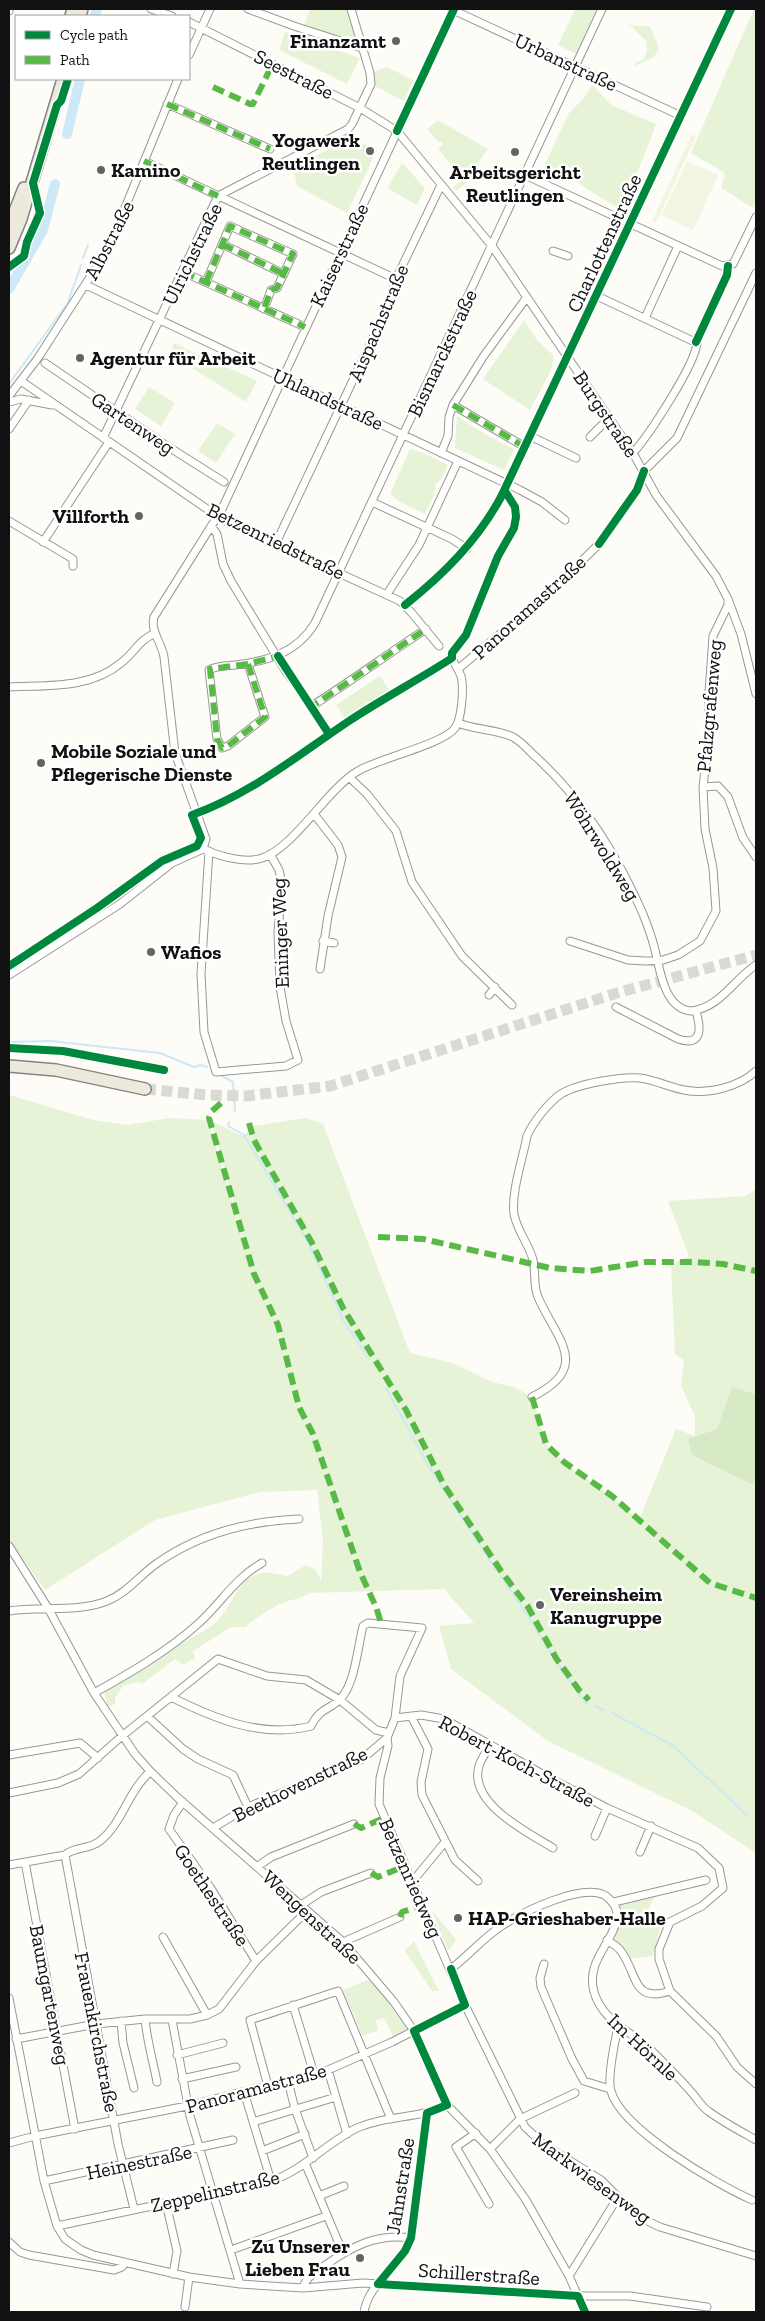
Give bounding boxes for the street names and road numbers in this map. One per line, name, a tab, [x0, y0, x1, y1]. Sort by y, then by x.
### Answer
street label: Urbanstraße	[511, 28, 621, 96]
street label: Seestraße	[250, 44, 338, 104]
street label: Charlottenstraße	[561, 170, 647, 316]
street label: Albstraße	[79, 196, 139, 284]
street label: Ulrichstraße	[157, 199, 227, 309]
street label: Kaiserstraße	[305, 199, 373, 311]
street label: Aispachstraße	[343, 261, 413, 385]
street label: Bismarckstraße	[402, 285, 482, 421]
street label: Uhlandstraße	[269, 363, 387, 435]
street label: Burgstraße	[568, 366, 644, 462]
street label: Gartenweg	[87, 386, 179, 460]
street label: Betzenriedstraße	[203, 497, 349, 585]
street label: Panoramastraße	[467, 550, 591, 664]
street label: Pfalzgrafenweg	[691, 639, 727, 773]
street label: Wöhrwoldweg	[559, 787, 645, 905]
street label: Eninger Weg	[266, 877, 294, 989]
street label: Robert-Koch-Straße	[435, 1710, 599, 1812]
street label: Beethovenstraße	[229, 1741, 371, 1827]
street label: Betzenriedweg	[374, 1814, 448, 1942]
street label: Goethestraße	[169, 1839, 255, 1951]
street label: Wengenstraße	[257, 1865, 367, 1969]
street label: Baumgartenweg	[25, 1923, 75, 2067]
street label: Frauenkirchstraße	[70, 1950, 124, 2114]
street label: Im Hörnle	[603, 2008, 683, 2086]
street label: Panoramastraße	[183, 2058, 329, 2118]
street label: Markwiesenweg	[528, 2127, 656, 2229]
street label: Jahnstraße	[381, 2136, 419, 2236]
street label: Heinestraße	[84, 2139, 194, 2185]
street label: Zeppelinstraße	[148, 2165, 282, 2217]
street label: Schillerstraße	[417, 2258, 541, 2290]

